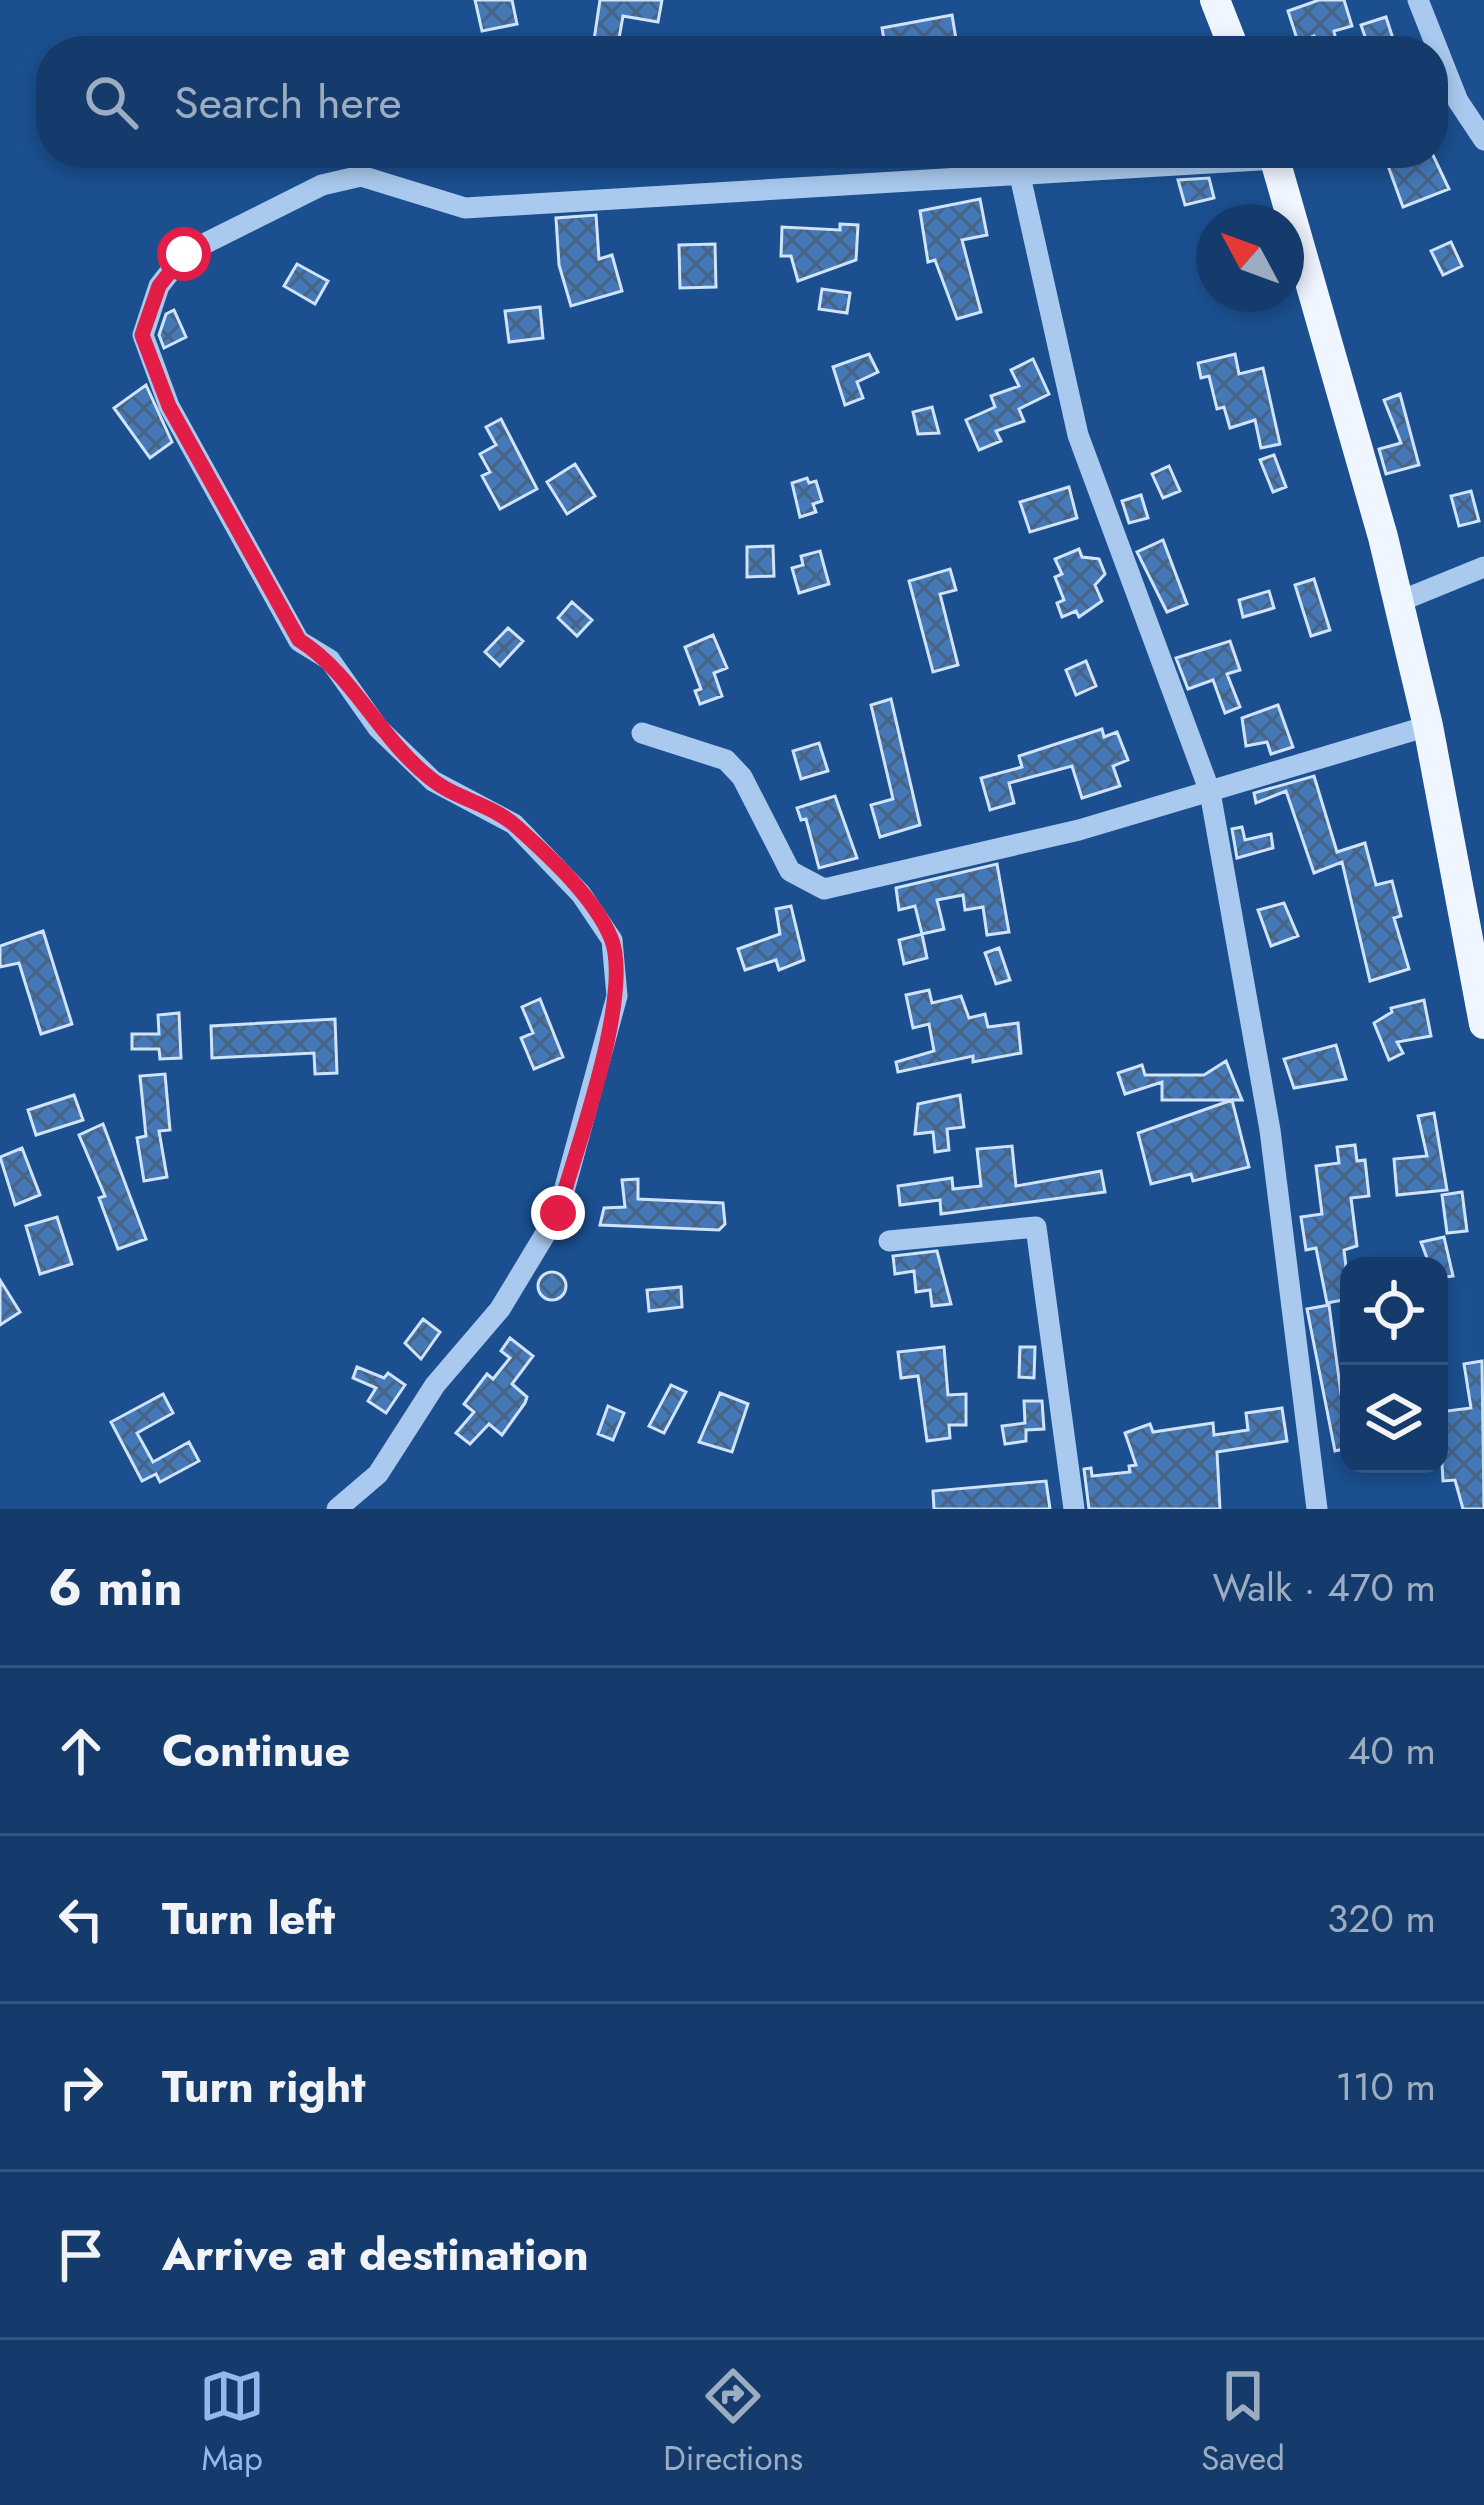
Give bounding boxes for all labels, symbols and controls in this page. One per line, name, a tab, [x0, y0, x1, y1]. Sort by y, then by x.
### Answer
search box	[36, 36, 1448, 168]
icon: search	[78, 69, 144, 135]
text: Search here	[174, 70, 402, 135]
north arrow	[1196, 204, 1304, 312]
route start	[157, 227, 211, 281]
route end	[531, 1186, 585, 1240]
map controls	[1340, 1257, 1448, 1473]
button: locate	[1340, 1257, 1448, 1365]
button: layers	[1340, 1365, 1448, 1473]
text: 6 min	[48, 1550, 183, 1624]
text: Walk · 470 m	[1213, 1559, 1436, 1616]
icon: ahead	[48, 1718, 114, 1784]
text: Continue	[162, 1718, 350, 1783]
text: 40 m	[1348, 1722, 1436, 1779]
icon: left	[48, 1886, 114, 1952]
text: Turn left	[162, 1886, 335, 1951]
text: 320 m	[1327, 1890, 1436, 1947]
icon: right	[48, 2054, 114, 2120]
text: Turn right	[162, 2054, 366, 2119]
text: 110 m	[1335, 2058, 1436, 2115]
icon: arrive	[48, 2222, 114, 2288]
text: Arrive at destination	[162, 2222, 589, 2287]
tab: Map	[199, 2363, 265, 2482]
tab: Directions	[663, 2363, 803, 2482]
tab: Saved	[1201, 2363, 1285, 2482]

